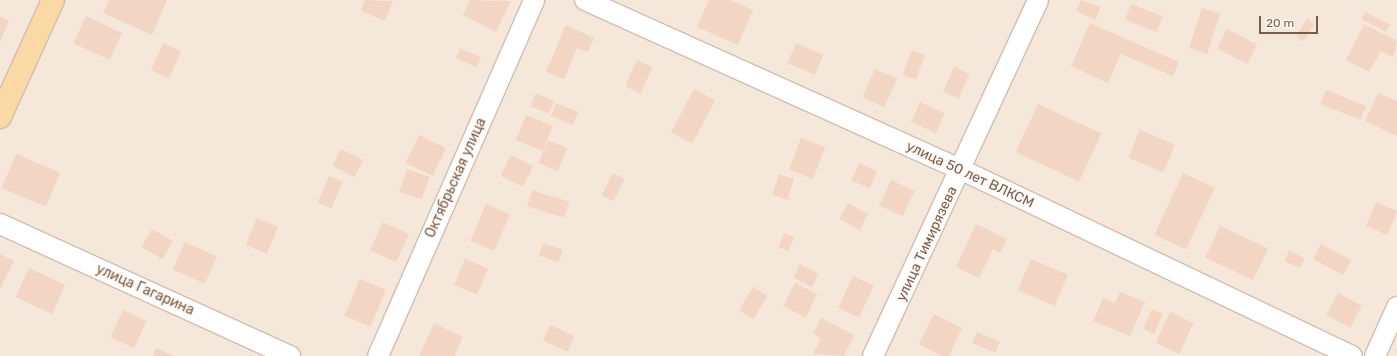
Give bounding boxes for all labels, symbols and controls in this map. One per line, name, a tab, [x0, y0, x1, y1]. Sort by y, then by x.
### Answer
scale bar	[1261, 8, 1320, 34]
text: 20 m	[1266, 16, 1294, 30]
street label: Октябрьская улица	[422, 115, 490, 241]
street label: улица 50 лет ВЛКСМ	[903, 138, 1037, 212]
street label: улица Тимирязева	[893, 184, 961, 304]
street label: улица Гагарина	[93, 261, 197, 319]

